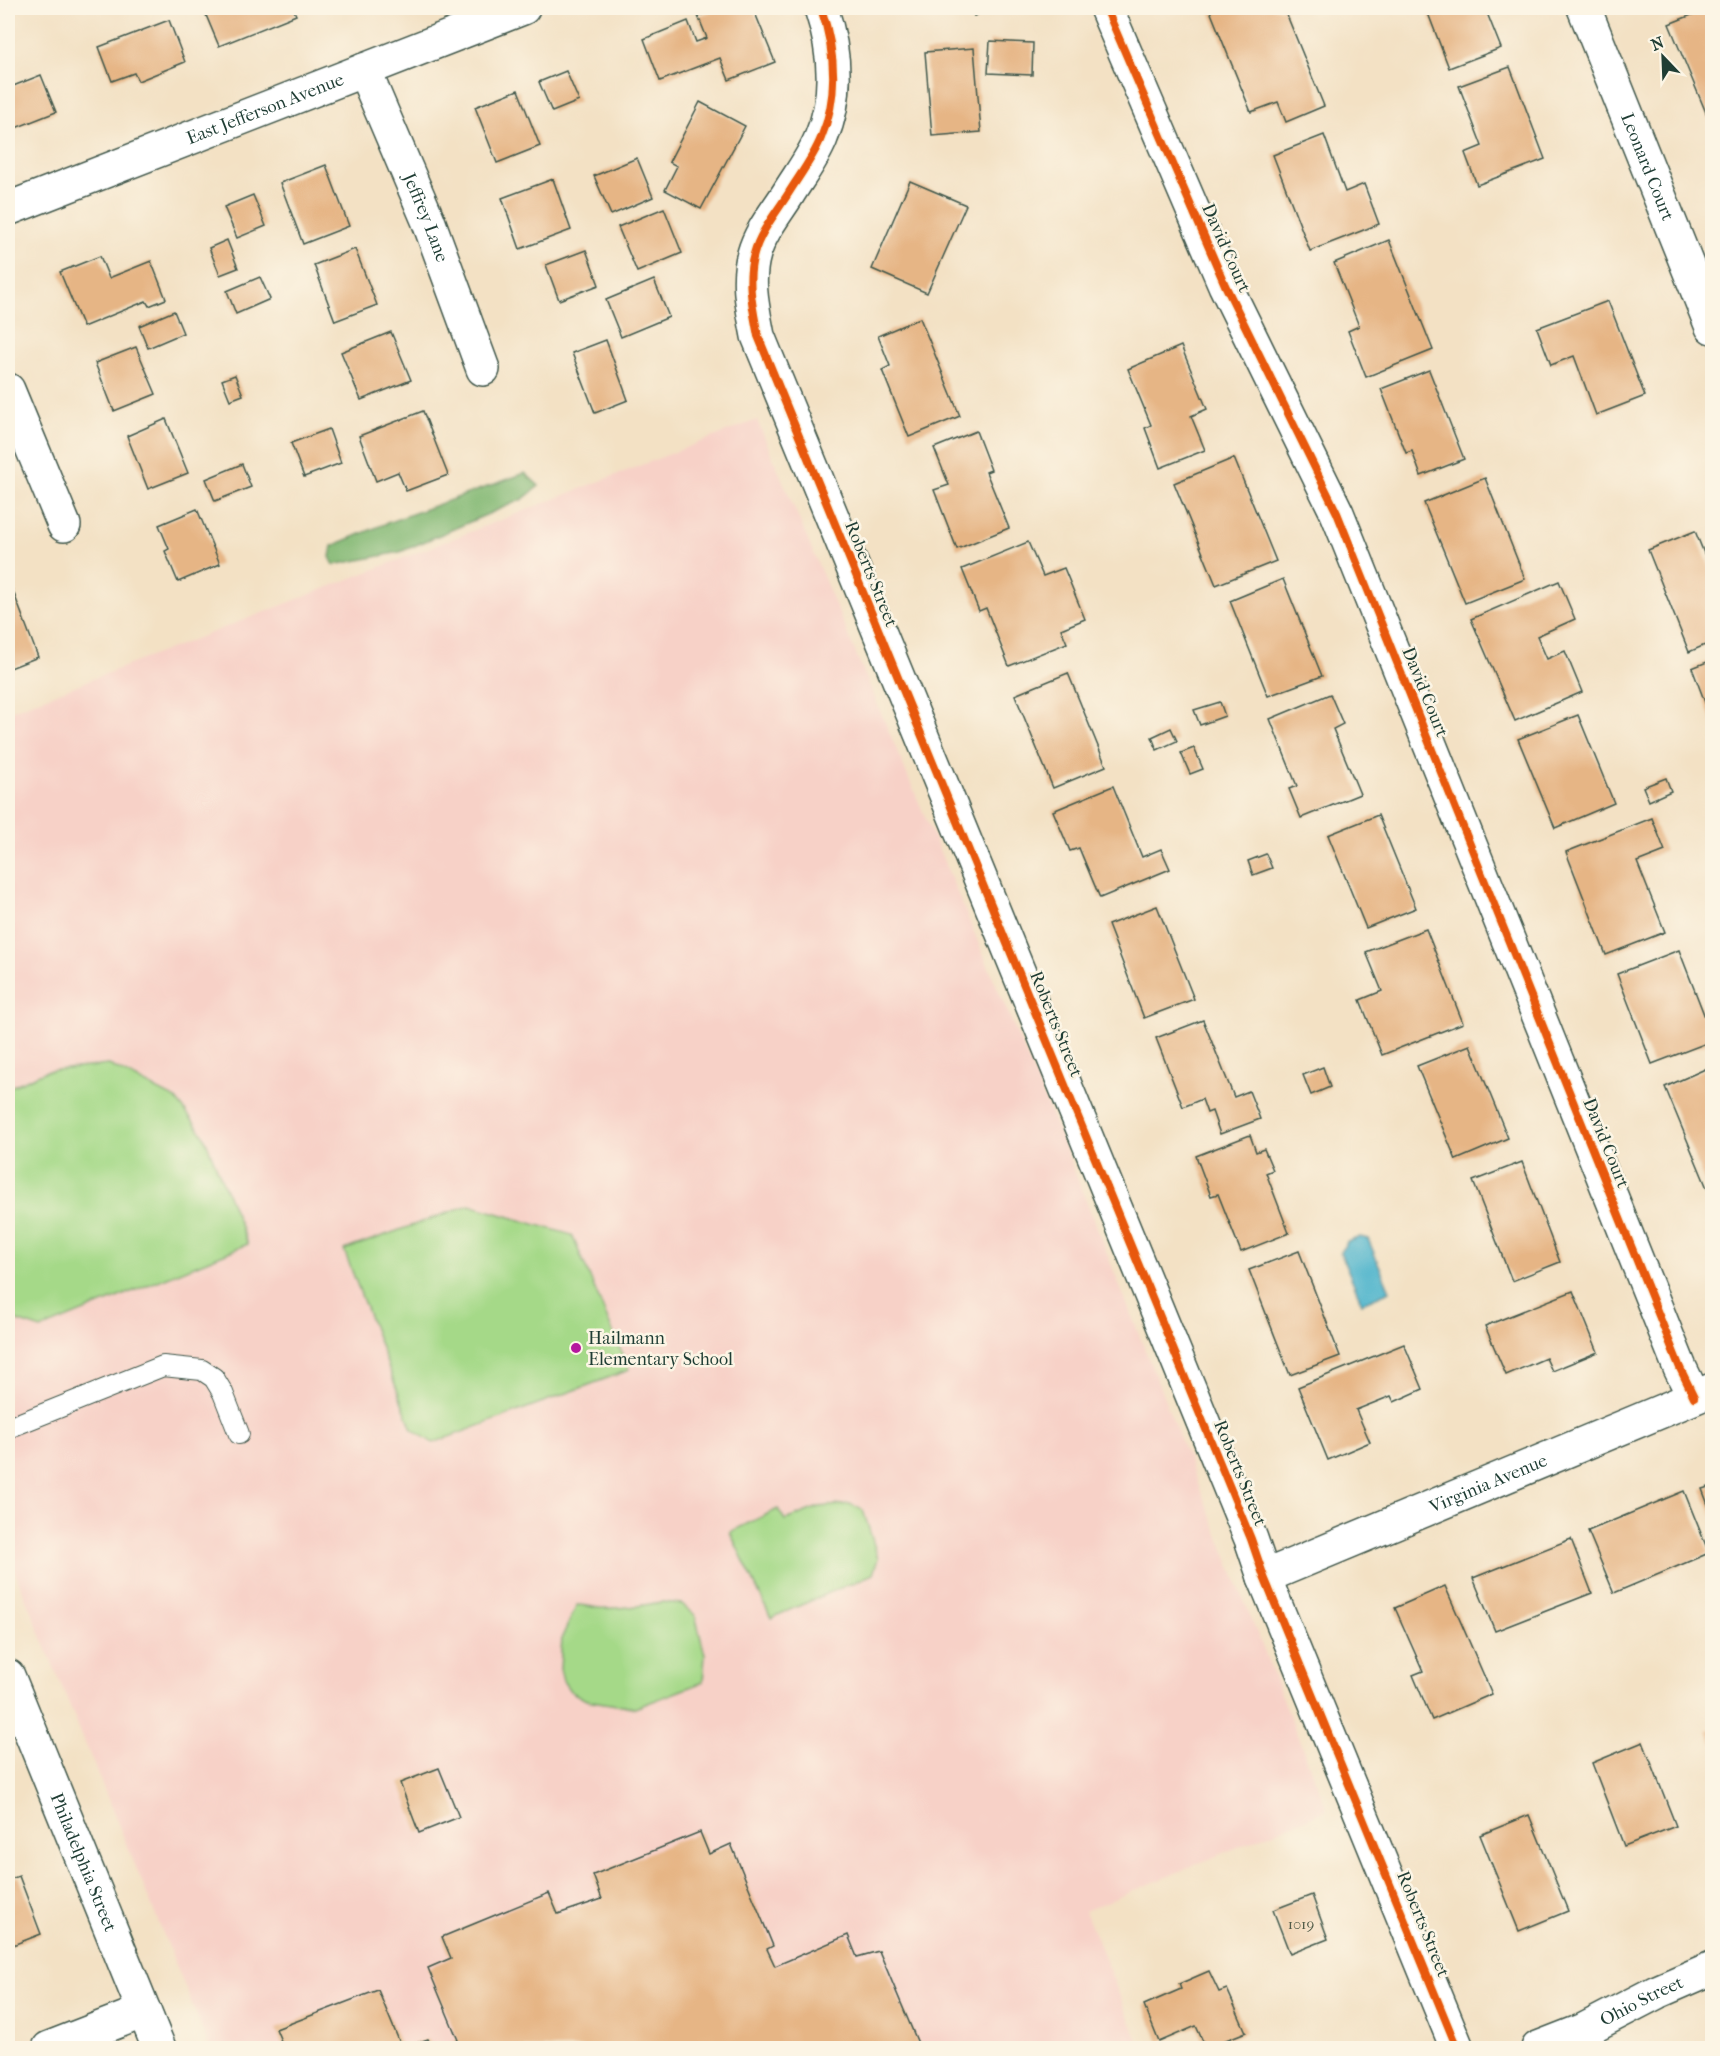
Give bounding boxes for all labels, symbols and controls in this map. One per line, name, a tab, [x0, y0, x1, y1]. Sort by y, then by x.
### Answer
north arrow	[1633, 27, 1693, 87]
text: N	[1648, 32, 1667, 55]
street label: East Jefferson Avenue	[184, 69, 347, 149]
street label: Leonard Court	[1617, 110, 1679, 224]
street label: Jeffrey Lane	[398, 168, 453, 265]
street label: David Court	[1197, 200, 1255, 296]
street label: Roberts Street	[840, 518, 902, 631]
street label: David Court	[1397, 644, 1453, 741]
street label: Roberts Street	[1025, 968, 1087, 1081]
street label: David Court	[1578, 1095, 1634, 1192]
place label: Hailmann Elementary School	[588, 1328, 733, 1370]
marker: Hailmann Elementary School	[569, 1341, 583, 1355]
street label: Roberts Street	[1209, 1417, 1271, 1530]
street label: Virginia Avenue	[1425, 1449, 1550, 1518]
street label: Philadelphia Street	[46, 1790, 121, 1935]
street label: Roberts Street	[1392, 1868, 1454, 1981]
house number: 1019	[1288, 1915, 1314, 1933]
street label: Ohio Street	[1596, 1971, 1687, 2030]

